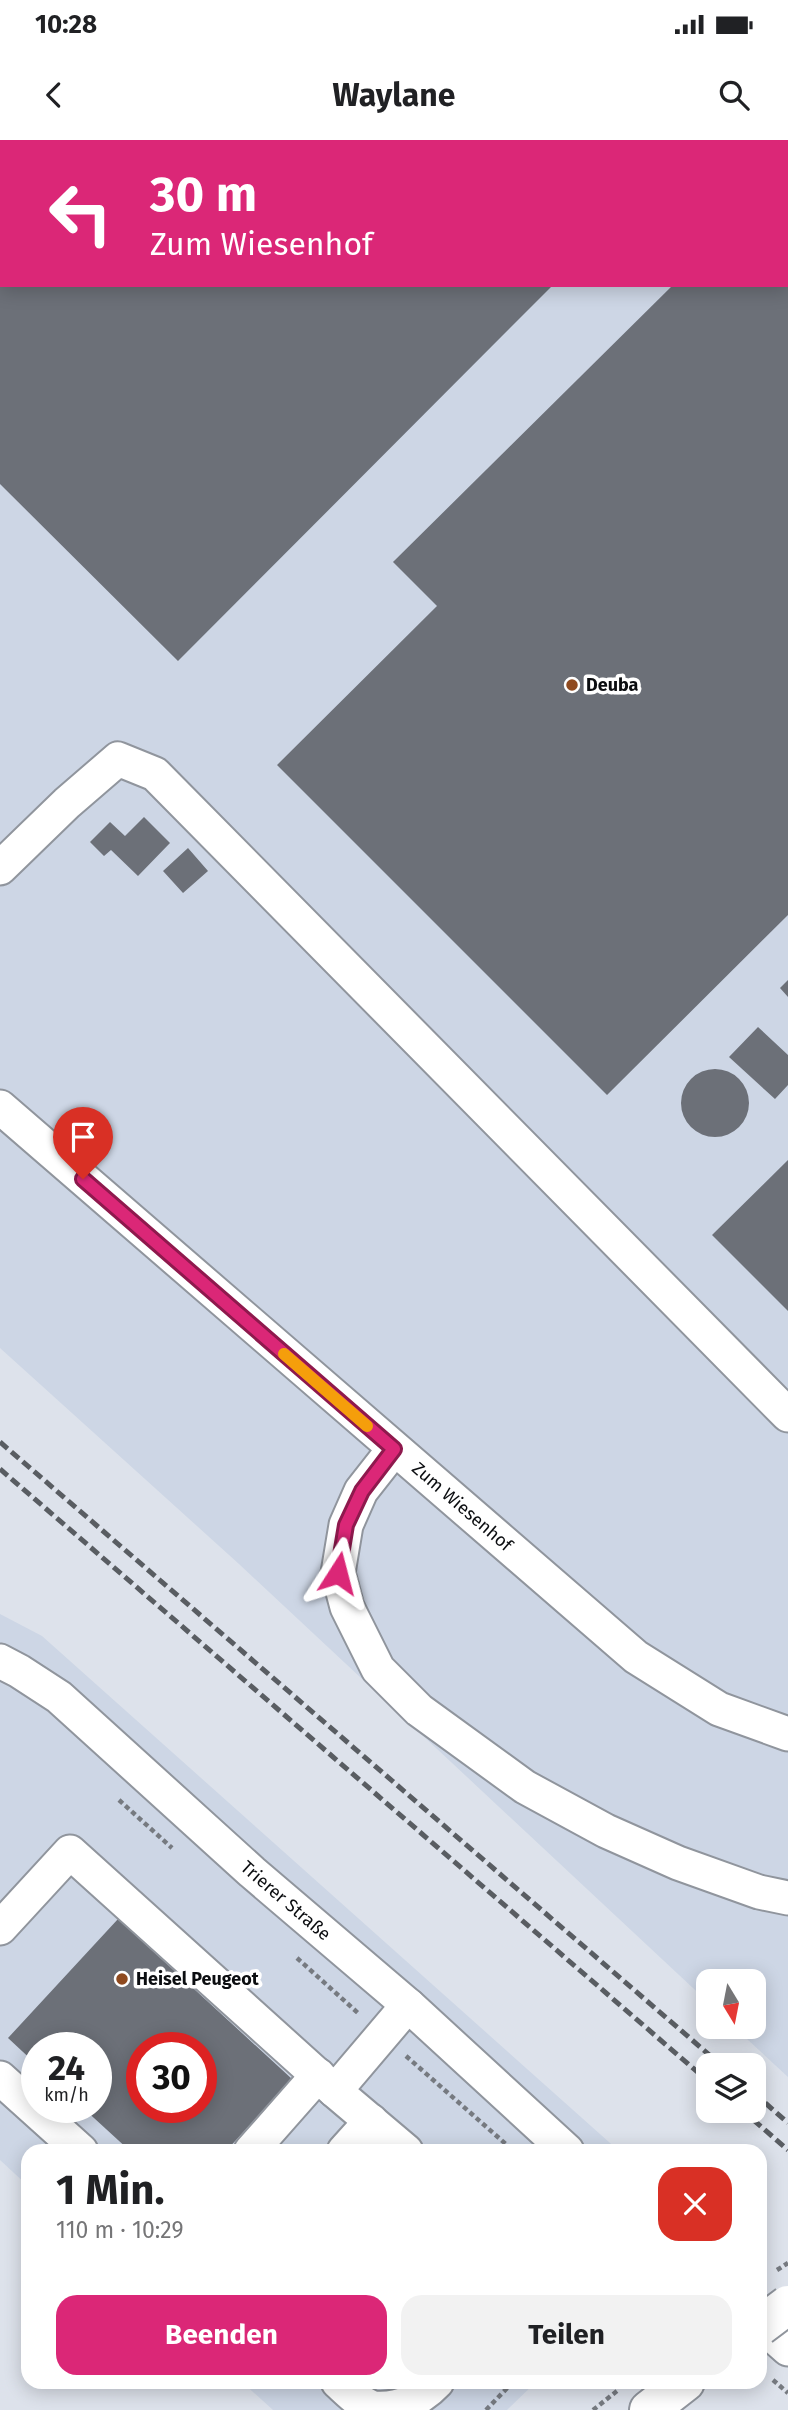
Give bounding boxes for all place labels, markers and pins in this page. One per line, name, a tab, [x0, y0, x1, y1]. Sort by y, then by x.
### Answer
place label: Deuba	[586, 674, 639, 696]
marker: Deuba	[564, 677, 580, 693]
pin	[53, 1107, 113, 1179]
place label: Heisel Peugeot	[136, 1968, 260, 1990]
marker: Heisel Peugeot	[114, 1971, 130, 1987]

